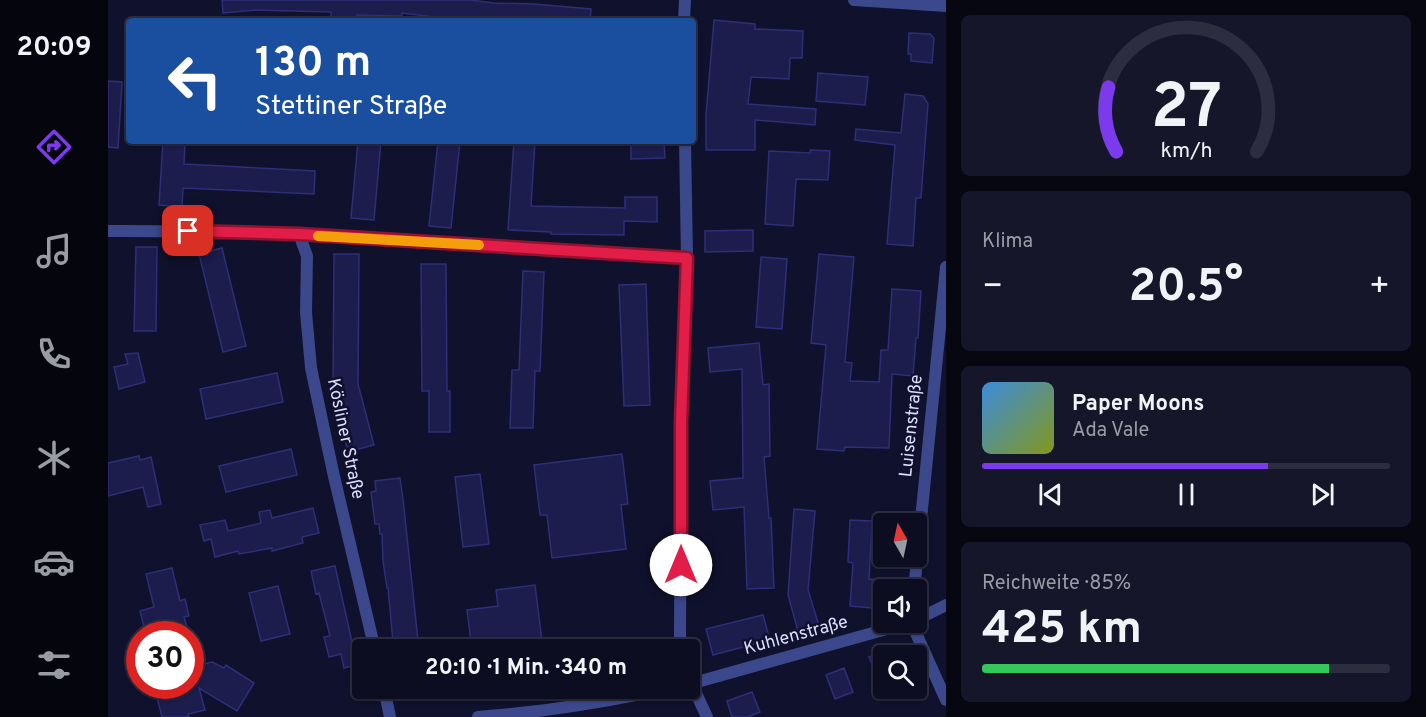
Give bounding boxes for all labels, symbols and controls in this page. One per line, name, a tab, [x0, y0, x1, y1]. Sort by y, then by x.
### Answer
text: 20:09	[16, 31, 92, 65]
text: 130 m	[255, 38, 371, 91]
icon: left	[156, 42, 234, 120]
text: 27	[1150, 71, 1222, 150]
text: Stettiner Straße	[255, 90, 447, 124]
icon: directions	[33, 126, 75, 168]
text: km/h	[1160, 139, 1212, 166]
pin	[162, 205, 213, 256]
icon: arrive	[171, 214, 204, 247]
text: Klima	[982, 229, 1033, 255]
icon: music	[33, 230, 75, 272]
text: 20.5°	[1129, 260, 1243, 317]
text: −	[982, 267, 1003, 309]
text: +	[1369, 267, 1390, 309]
icon: phone	[33, 333, 75, 375]
street label: Luisenstraße	[895, 374, 929, 478]
street label: Kösliner Straße	[321, 376, 369, 502]
text: Paper Moons	[1072, 391, 1204, 418]
text: Ada Vale	[1072, 418, 1149, 444]
icon: climate	[33, 437, 75, 479]
icon: previous	[1034, 478, 1067, 511]
icon: pause	[1170, 478, 1203, 511]
icon: next	[1306, 478, 1339, 511]
north arrow	[873, 513, 927, 567]
map controls	[873, 513, 927, 699]
position arrow	[649, 533, 713, 597]
icon: car	[33, 541, 75, 583]
text: Reichweite · 85%	[982, 571, 1131, 597]
button: sound	[873, 579, 927, 633]
text: 425 km	[982, 602, 1142, 659]
street label: Kuhlenstraße	[741, 611, 851, 661]
speed limit sign: 30	[126, 621, 204, 699]
icon: filters	[33, 644, 75, 686]
button: search	[873, 645, 927, 699]
text: 20:10 · 1 Min. · 340 m	[425, 655, 627, 682]

